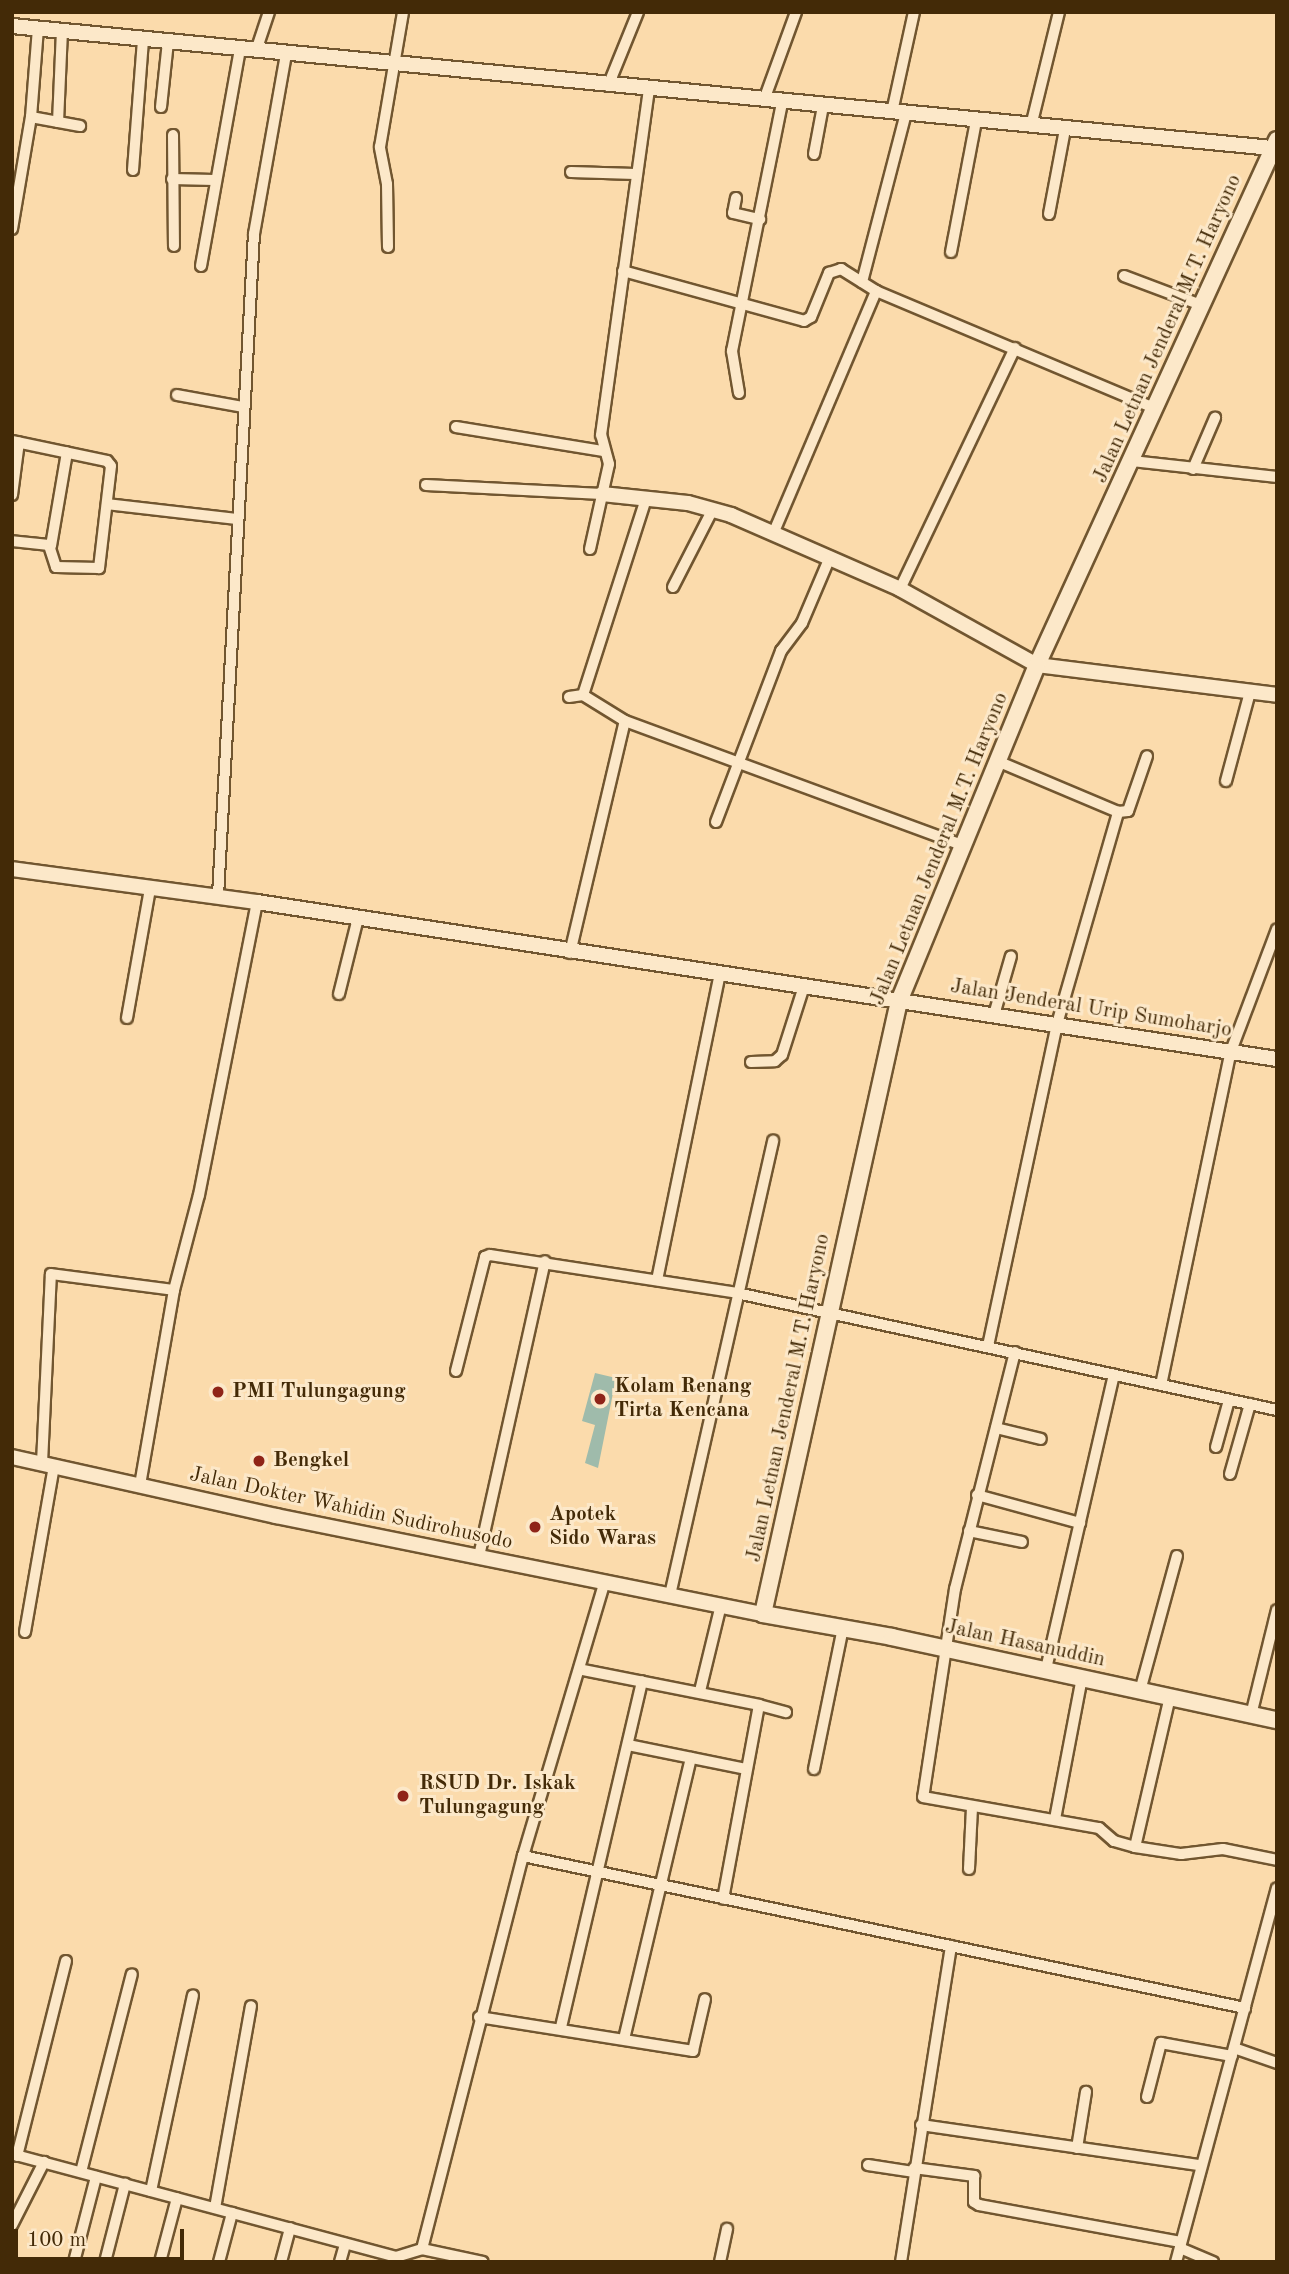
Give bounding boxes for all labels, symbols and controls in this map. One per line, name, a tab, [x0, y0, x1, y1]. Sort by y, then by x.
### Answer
street label: Jalan Letnan Jenderal M.T. Haryono	[1088, 171, 1248, 487]
street label: Jalan Letnan Jenderal M.T. Haryono	[866, 689, 1014, 1009]
street label: Jalan Jenderal Urip Sumoharjo	[948, 974, 1234, 1044]
street label: Jalan Letnan Jenderal M.T. Haryono	[742, 1231, 836, 1565]
place label: Kolam Renang Tirta Kencana	[614, 1374, 751, 1424]
place label: PMI Tulungagung	[232, 1379, 406, 1405]
marker: PMI Tulungagung	[210, 1384, 226, 1400]
marker: Kolam Renang Tirta Kencana	[592, 1391, 608, 1407]
place label: Bengkel	[273, 1448, 349, 1474]
marker: Bengkel	[251, 1453, 267, 1469]
street label: Jalan Dokter Wahidin Sudirohusodo	[187, 1462, 515, 1556]
place label: Apotek Sido Waras	[549, 1502, 656, 1552]
marker: Apotek Sido Waras	[527, 1519, 543, 1535]
street label: Jalan Hasanuddin	[943, 1615, 1107, 1673]
place label: RSUD Dr. Iskak Tulungagung	[419, 1771, 576, 1821]
marker: RSUD Dr. Iskak Tulungagung	[393, 1786, 413, 1806]
scale bar	[18, 2214, 187, 2258]
text: 100 m	[27, 2230, 86, 2251]

